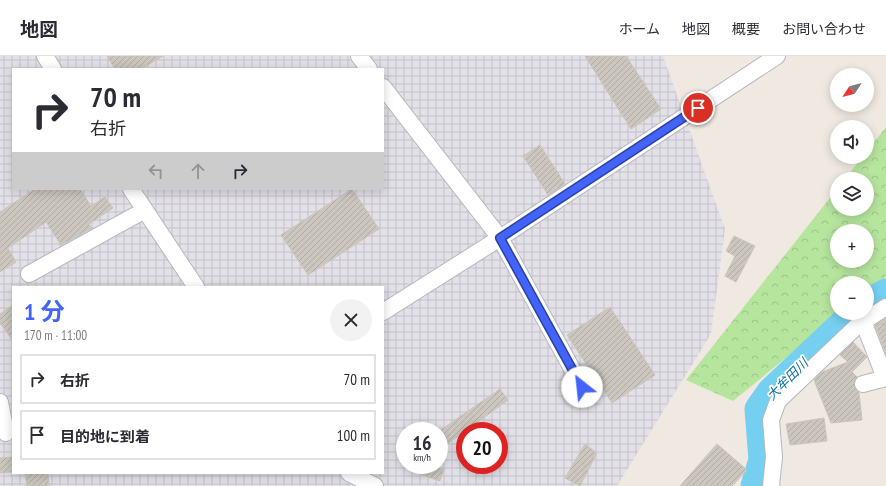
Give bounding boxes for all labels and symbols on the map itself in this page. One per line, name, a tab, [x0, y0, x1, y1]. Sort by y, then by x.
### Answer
north arrow	[830, 68, 874, 112]
pin	[681, 91, 715, 125]
water label: 大牟田川	[763, 354, 813, 404]
position arrow	[561, 366, 603, 408]
speed limit sign: 20	[456, 422, 508, 474]

